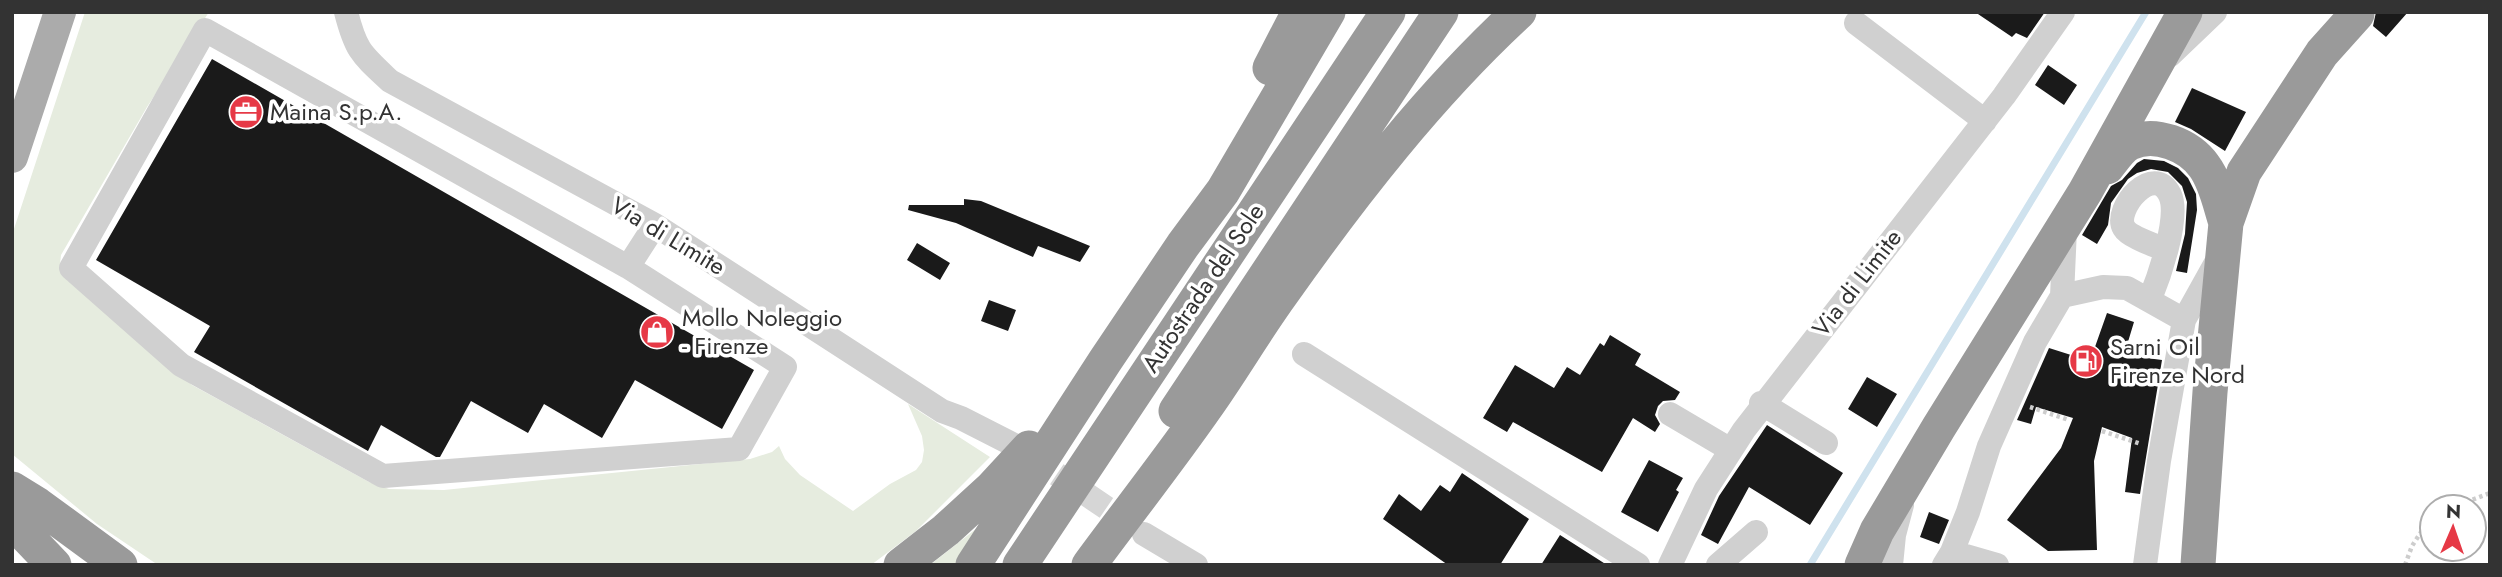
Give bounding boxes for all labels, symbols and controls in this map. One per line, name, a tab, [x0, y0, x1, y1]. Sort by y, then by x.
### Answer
office icon: Maina S.p.A.	[227, 93, 265, 131]
place label: Maina S.p.A.	[270, 94, 402, 129]
street label: Via di Limite	[604, 188, 732, 284]
street label: Autostrada del Sole	[1133, 196, 1272, 379]
street label: Via di Limite	[1803, 221, 1910, 344]
place label: Mollo Noleggio - Firenze	[682, 300, 842, 363]
shop icon: Mollo Noleggio - Firenze	[638, 313, 676, 351]
place label: Sarni Oil Firenze Nord	[2110, 329, 2245, 392]
fuel station icon: Sarni Oil Firenze Nord	[2067, 342, 2105, 380]
north arrow	[2418, 493, 2488, 563]
text: N	[2446, 498, 2462, 525]

